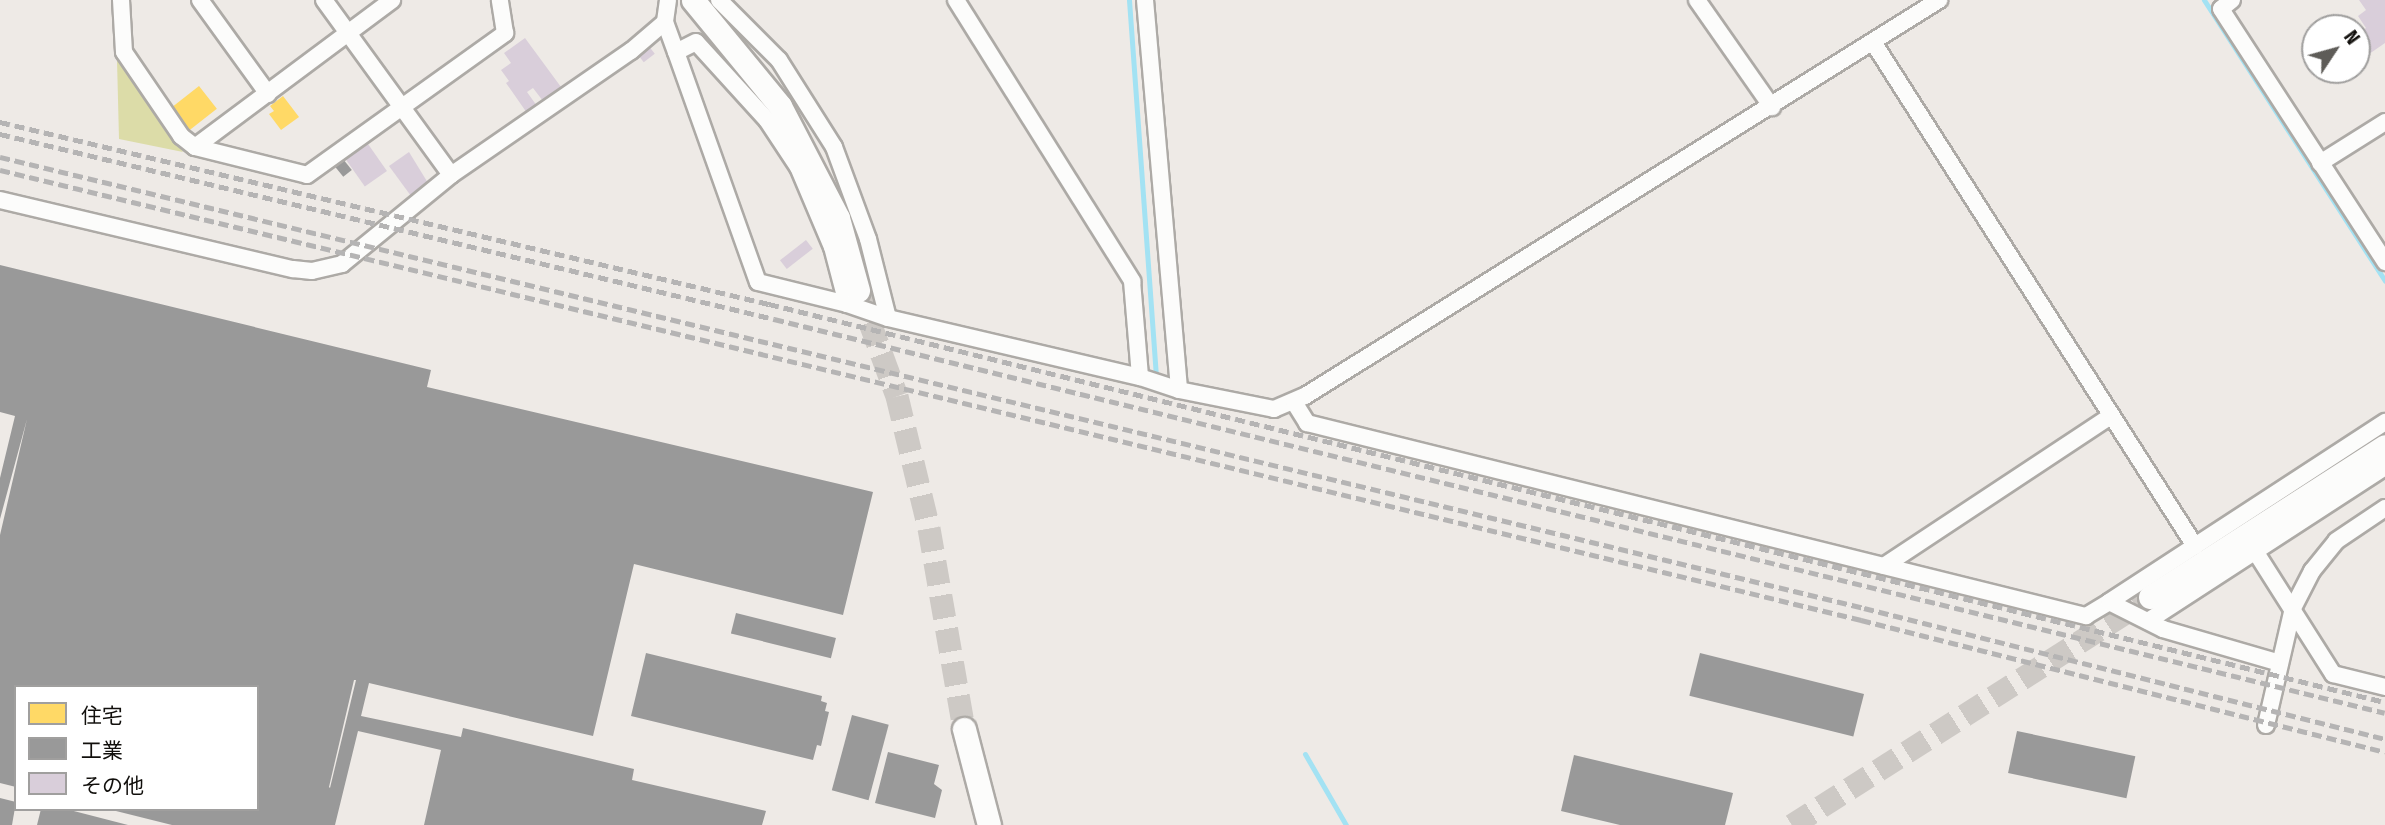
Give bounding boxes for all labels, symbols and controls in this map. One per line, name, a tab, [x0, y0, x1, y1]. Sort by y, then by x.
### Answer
north arrow	[2301, 14, 2371, 84]
text: N	[2339, 26, 2364, 49]
legend	[14, 685, 259, 811]
text: 住宅	[81, 703, 123, 729]
text: 工業	[81, 738, 123, 764]
text: その他	[81, 773, 144, 799]

